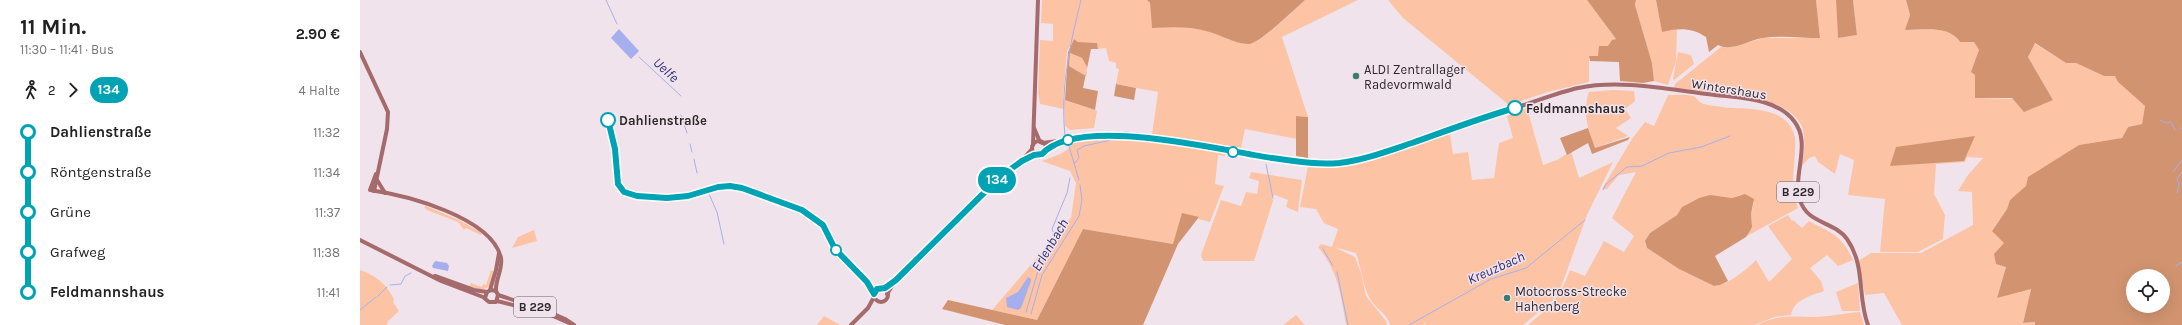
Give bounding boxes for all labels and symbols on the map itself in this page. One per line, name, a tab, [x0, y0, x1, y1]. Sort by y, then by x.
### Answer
water label: Uelfe	[650, 54, 683, 86]
place label: ALDI Zentrallager Radevormwald	[1364, 62, 1465, 92]
marker: ALDI Zentrallager Radevormwald	[1351, 71, 1361, 81]
street label: Wintershaus	[1690, 76, 1768, 102]
marker: Feldmannshaus	[1507, 100, 1523, 116]
place label: Feldmannshaus	[1526, 101, 1625, 116]
marker: Dahlienstraße	[600, 112, 616, 128]
place label: Dahlienstraße	[619, 113, 707, 128]
unlabelled marker	[1062, 134, 1074, 146]
unlabelled marker	[1227, 146, 1239, 158]
line badge: 134	[974, 167, 1020, 193]
road number: B 229	[1777, 182, 1819, 202]
water label: Erlenbach	[1028, 216, 1072, 274]
unlabelled marker	[830, 244, 842, 256]
water label: Kreuzbach	[1465, 248, 1527, 288]
place label: Motocross-Strecke Hahenberg	[1515, 284, 1627, 314]
marker: Motocross-Strecke Hahenberg	[1502, 293, 1512, 303]
road number: B 229	[514, 297, 556, 317]

